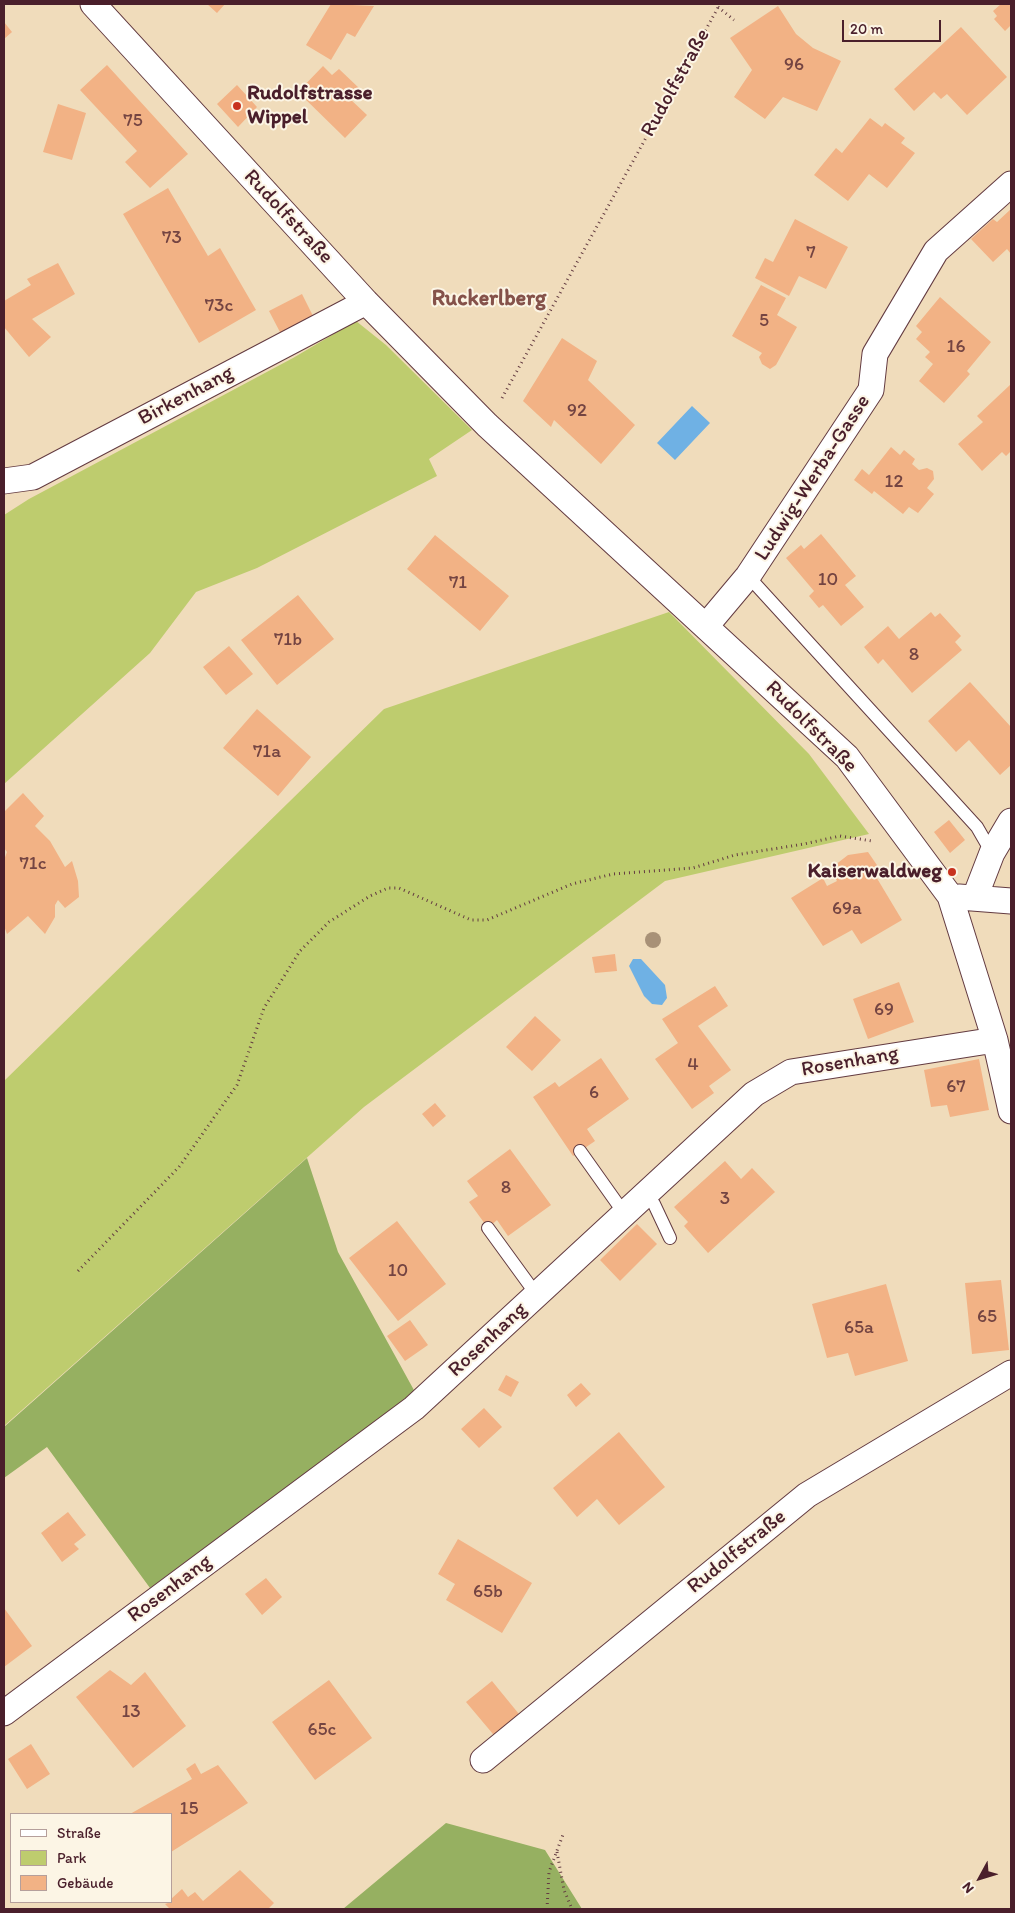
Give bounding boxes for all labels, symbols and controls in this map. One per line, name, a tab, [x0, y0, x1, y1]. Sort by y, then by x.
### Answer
scale bar	[845, 10, 944, 42]
text: 20 m	[850, 20, 883, 38]
street label: Rudolfstraße	[636, 25, 716, 141]
house number: 96	[784, 54, 804, 76]
place label: Rudolfstrasse Wippel	[247, 81, 373, 131]
marker: Rudolfstrasse Wippel	[231, 100, 243, 112]
house number: 75	[123, 110, 143, 132]
street label: Rudolfstraße	[238, 165, 338, 269]
house number: 73	[162, 227, 182, 249]
house number: 7	[806, 242, 816, 264]
district label: Ruckerlberg	[432, 286, 546, 312]
house number: 73c	[205, 295, 233, 317]
house number: 5	[759, 310, 769, 332]
house number: 16	[947, 336, 965, 358]
street label: Birkenhang	[134, 360, 238, 432]
street label: Ludwig-Werba-Gasse	[750, 390, 876, 566]
house number: 92	[567, 400, 587, 422]
house number: 12	[885, 471, 903, 493]
house number: 10	[818, 569, 838, 591]
house number: 71	[449, 572, 467, 594]
house number: 71b	[274, 629, 302, 651]
house number: 8	[909, 644, 919, 666]
street label: Rudolfstraße	[760, 676, 862, 778]
house number: 71a	[253, 741, 281, 763]
house number: 71c	[19, 853, 47, 875]
place label: Kaiserwaldweg	[807, 859, 942, 885]
marker: Kaiserwaldweg	[946, 866, 958, 878]
house number: 69a	[832, 898, 862, 920]
house number: 69	[874, 999, 894, 1021]
street label: Rosenhang	[799, 1041, 901, 1083]
house number: 4	[687, 1054, 699, 1076]
house number: 67	[946, 1076, 966, 1098]
house number: 6	[589, 1082, 599, 1104]
house number: 8	[501, 1177, 511, 1199]
house number: 3	[720, 1188, 730, 1210]
house number: 10	[388, 1260, 408, 1282]
street label: Rosenhang	[443, 1297, 533, 1383]
house number: 65	[977, 1306, 997, 1328]
house number: 65a	[844, 1317, 874, 1339]
street label: Rudolfstraße	[683, 1505, 791, 1599]
street label: Rosenhang	[123, 1549, 217, 1629]
house number: 65b	[473, 1581, 503, 1603]
house number: 13	[121, 1701, 141, 1723]
house number: 65c	[308, 1719, 336, 1741]
house number: 15	[180, 1798, 198, 1820]
legend	[10, 1813, 172, 1903]
text: Straße	[57, 1824, 101, 1842]
text: Park	[57, 1849, 87, 1867]
north arrow	[955, 1853, 1005, 1903]
text: Gebäude	[57, 1874, 114, 1892]
text: N	[958, 1879, 978, 1897]

